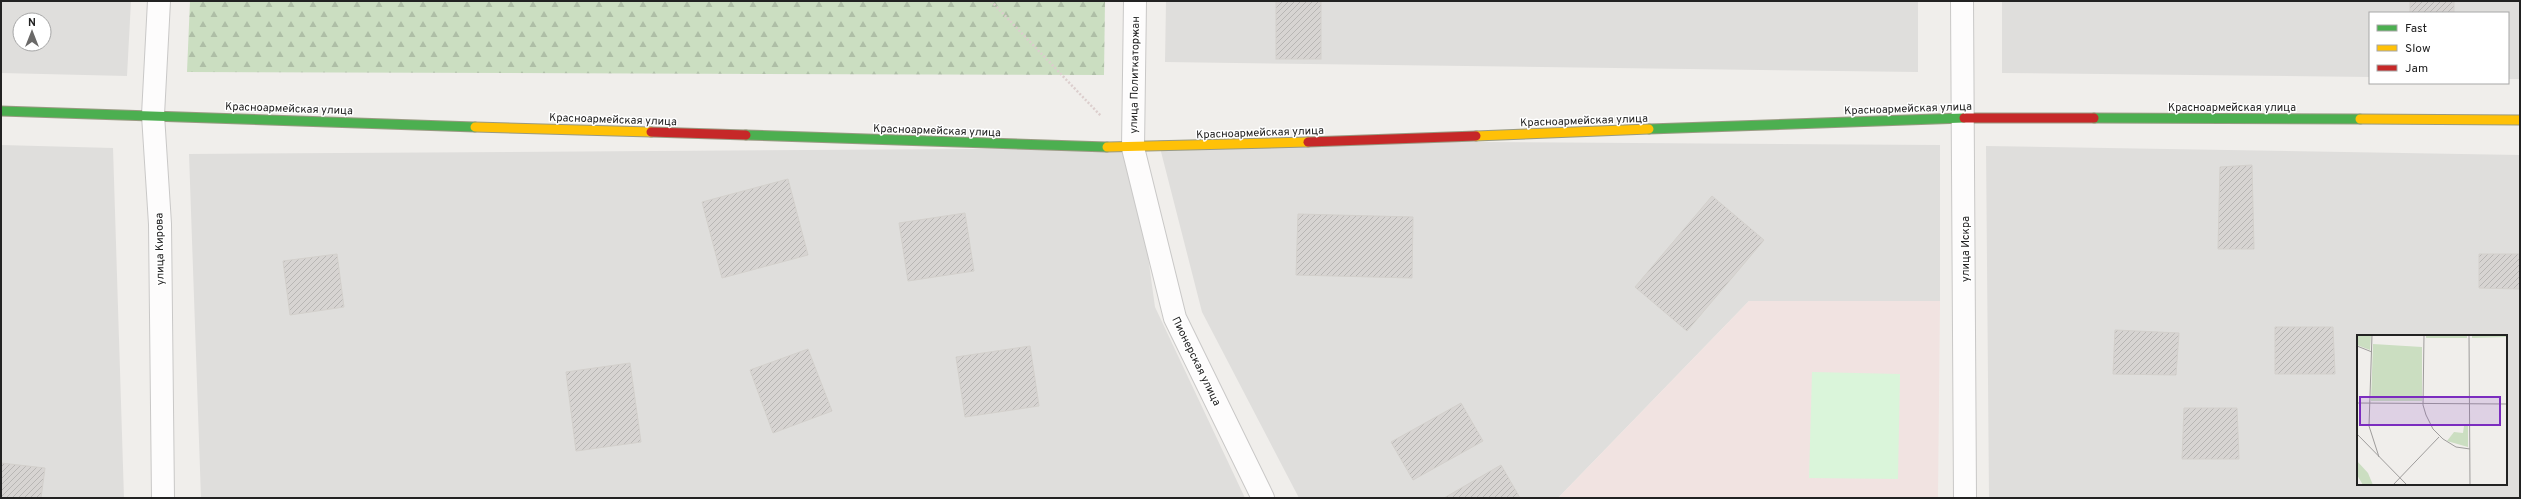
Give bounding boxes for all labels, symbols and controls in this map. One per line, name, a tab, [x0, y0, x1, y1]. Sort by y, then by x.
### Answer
north arrow	[12, 12, 52, 52]
legend	[2369, 12, 2509, 84]
text: N	[28, 16, 36, 30]
street label: улица Политкаторжан	[1127, 16, 1143, 134]
text: Fast	[2405, 21, 2427, 37]
text: Slow	[2405, 41, 2431, 57]
text: Jam	[2405, 61, 2428, 77]
street label: Красноармейская улица	[225, 100, 353, 118]
street label: Красноармейская улица	[1844, 100, 1972, 118]
street label: Красноармейская улица	[2168, 101, 2296, 115]
street label: Красноармейская улица	[549, 111, 677, 129]
street label: Красноармейская улица	[1520, 112, 1648, 130]
street label: Красноармейская улица	[873, 122, 1001, 140]
street label: Красноармейская улица	[1196, 124, 1324, 142]
street label: улица Кирова	[152, 212, 168, 285]
street label: улица Искра	[1959, 216, 1973, 282]
street label: Пионерская улица	[1169, 315, 1224, 408]
inset map	[2357, 335, 2507, 485]

